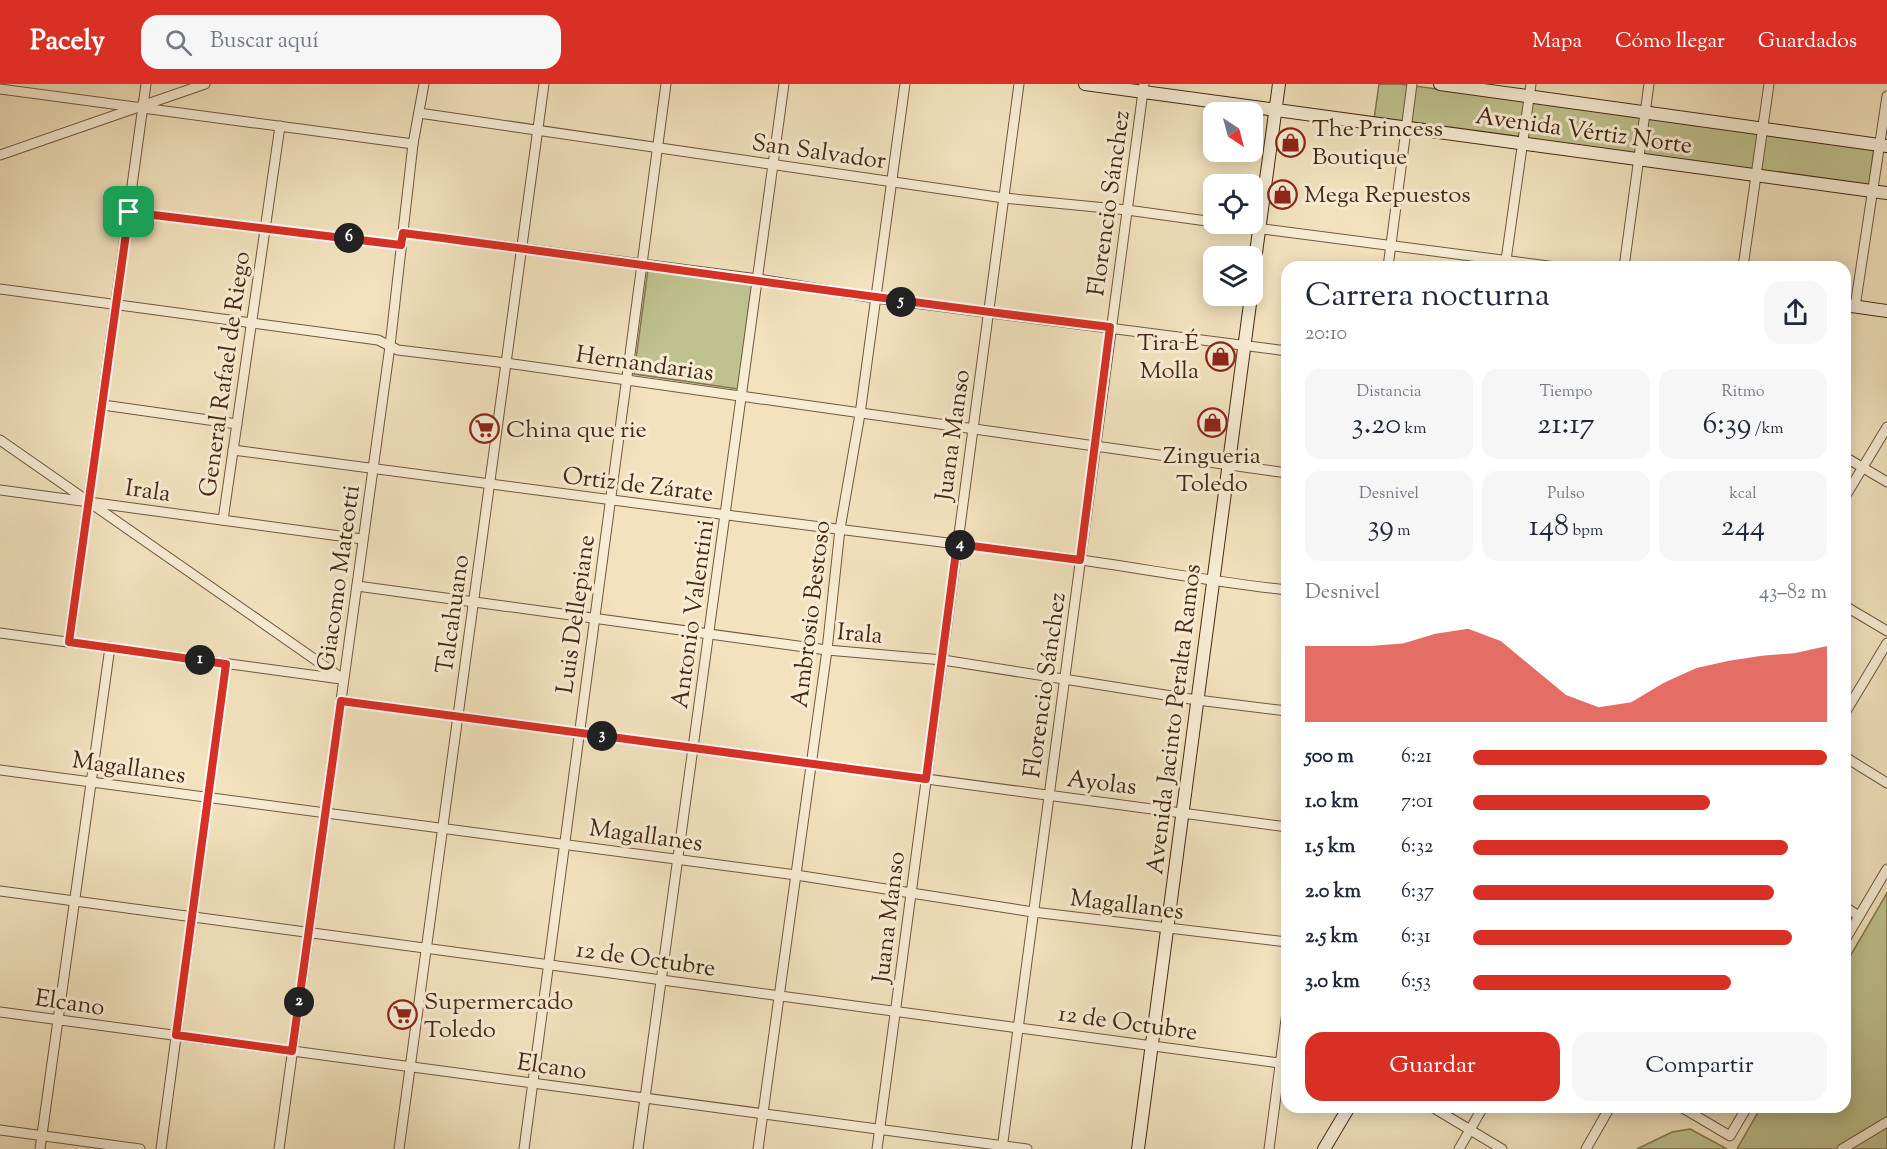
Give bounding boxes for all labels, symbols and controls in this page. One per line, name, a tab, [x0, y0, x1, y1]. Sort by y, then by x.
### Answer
search box	[141, 15, 561, 69]
text: Pacely	[30, 22, 105, 62]
icon: search	[162, 26, 195, 59]
text: Buscar aquí	[210, 26, 319, 58]
text: Mapa	[1532, 27, 1582, 57]
text: Cómo llegar	[1615, 27, 1725, 57]
text: Guardados	[1758, 27, 1857, 57]
street label: Avenida Vértiz Norte	[1473, 100, 1694, 164]
north arrow	[1203, 102, 1263, 162]
map controls	[1203, 102, 1263, 306]
street label: Florencio Sánchez	[1080, 108, 1140, 298]
place label: The Princess Boutique	[1312, 113, 1443, 175]
shop icon: The Princess Boutique	[1275, 126, 1307, 158]
street label: San Salvador	[749, 127, 888, 179]
button: locate	[1203, 174, 1263, 234]
shop icon: Mega Repuestos	[1267, 178, 1299, 210]
place label: Mega Repuestos	[1304, 179, 1471, 213]
pin	[103, 186, 154, 237]
icon: arrive	[112, 195, 145, 228]
pin: 6	[334, 223, 364, 253]
text: 6	[345, 226, 353, 249]
button: layers	[1203, 246, 1263, 306]
street label: General Rafael de Riego	[192, 249, 260, 499]
text: Carrera nocturna	[1305, 273, 1550, 321]
button: share	[1764, 281, 1827, 344]
pin: 5	[886, 287, 916, 317]
text: 5	[898, 290, 904, 313]
text: 20:10	[1305, 320, 1347, 349]
place label: Tira É Molla	[1137, 327, 1199, 389]
street label: Hernandarias	[574, 338, 716, 391]
shop icon: Tira É Molla	[1204, 340, 1236, 372]
street label: Juana Manso	[928, 368, 980, 505]
text: Distancia	[1357, 381, 1421, 404]
text: Tiempo	[1539, 381, 1593, 404]
text: Ritmo	[1721, 381, 1765, 404]
text: 3.20	[1352, 404, 1401, 447]
text: 21:17	[1537, 404, 1595, 447]
text: 6:39	[1702, 404, 1751, 447]
shop icon: Zingueria Toledo	[1196, 406, 1228, 438]
supermarket icon: China que rie	[469, 413, 501, 445]
place label: China que rie	[506, 414, 647, 448]
text: km	[1401, 418, 1426, 441]
text: /km	[1751, 418, 1784, 441]
place label: Zingueria Toledo	[1163, 440, 1261, 502]
street label: Ortiz de Zárate	[560, 460, 715, 512]
street label: Irala	[123, 472, 173, 512]
street label: Giacomo Mateotti	[310, 483, 370, 673]
text: Desnivel	[1359, 483, 1419, 506]
text: Pulso	[1547, 483, 1585, 506]
text: kcal	[1729, 483, 1757, 506]
text: 39	[1367, 506, 1394, 549]
text: 148	[1529, 506, 1569, 549]
text: 244	[1721, 506, 1765, 549]
street label: Antonio Valentini	[664, 517, 724, 711]
street label: Ambrosio Bestoso	[784, 519, 840, 710]
text: m	[1394, 520, 1411, 543]
text: bpm	[1569, 520, 1603, 543]
pin: 4	[945, 530, 975, 560]
street label: Luis Dellepiane	[549, 533, 605, 696]
text: 4	[956, 533, 964, 556]
street label: Talcahuano	[429, 552, 479, 676]
street label: Avenida Jacinto Peralta Ramos	[1139, 562, 1211, 876]
text: Desnivel	[1305, 579, 1380, 608]
text: 43–82 m	[1759, 579, 1827, 608]
street label: Florencio Sánchez	[1016, 590, 1076, 780]
street label: Irala	[836, 616, 884, 654]
pin: 1	[185, 645, 215, 675]
text: 1	[197, 648, 203, 671]
pin: 3	[587, 721, 617, 751]
text: 3	[599, 724, 605, 747]
text: 500 m	[1305, 743, 1354, 772]
text: 6:21	[1401, 743, 1432, 772]
street label: Magallanes	[70, 744, 188, 794]
street label: Ayolas	[1065, 763, 1139, 805]
text: 1.0 km	[1305, 788, 1359, 817]
text: 7:01	[1401, 788, 1433, 817]
street label: Magallanes	[587, 812, 705, 862]
text: 1.5 km	[1305, 833, 1355, 862]
text: 6:32	[1401, 833, 1433, 862]
street label: Juana Manso	[865, 850, 915, 987]
text: 2.0 km	[1305, 878, 1361, 907]
text: 6:37	[1401, 878, 1434, 907]
street label: Magallanes	[1068, 882, 1186, 930]
text: 2.5 km	[1305, 923, 1358, 952]
text: 6:31	[1401, 923, 1431, 952]
street label: 12 de Octubre	[574, 933, 718, 987]
text: 3.0 km	[1305, 968, 1360, 997]
text: 6:53	[1401, 968, 1431, 997]
street label: Elcano	[33, 982, 107, 1026]
place label: Supermercado Toledo	[424, 986, 573, 1048]
pin: 2	[284, 987, 314, 1017]
text: 2	[295, 990, 303, 1013]
street label: 12 de Octubre	[1056, 997, 1200, 1051]
supermarket icon: Supermercado Toledo	[387, 999, 419, 1031]
button: Guardar	[1305, 1032, 1560, 1101]
button: Compartir	[1572, 1032, 1827, 1101]
street label: Elcano	[515, 1046, 589, 1090]

